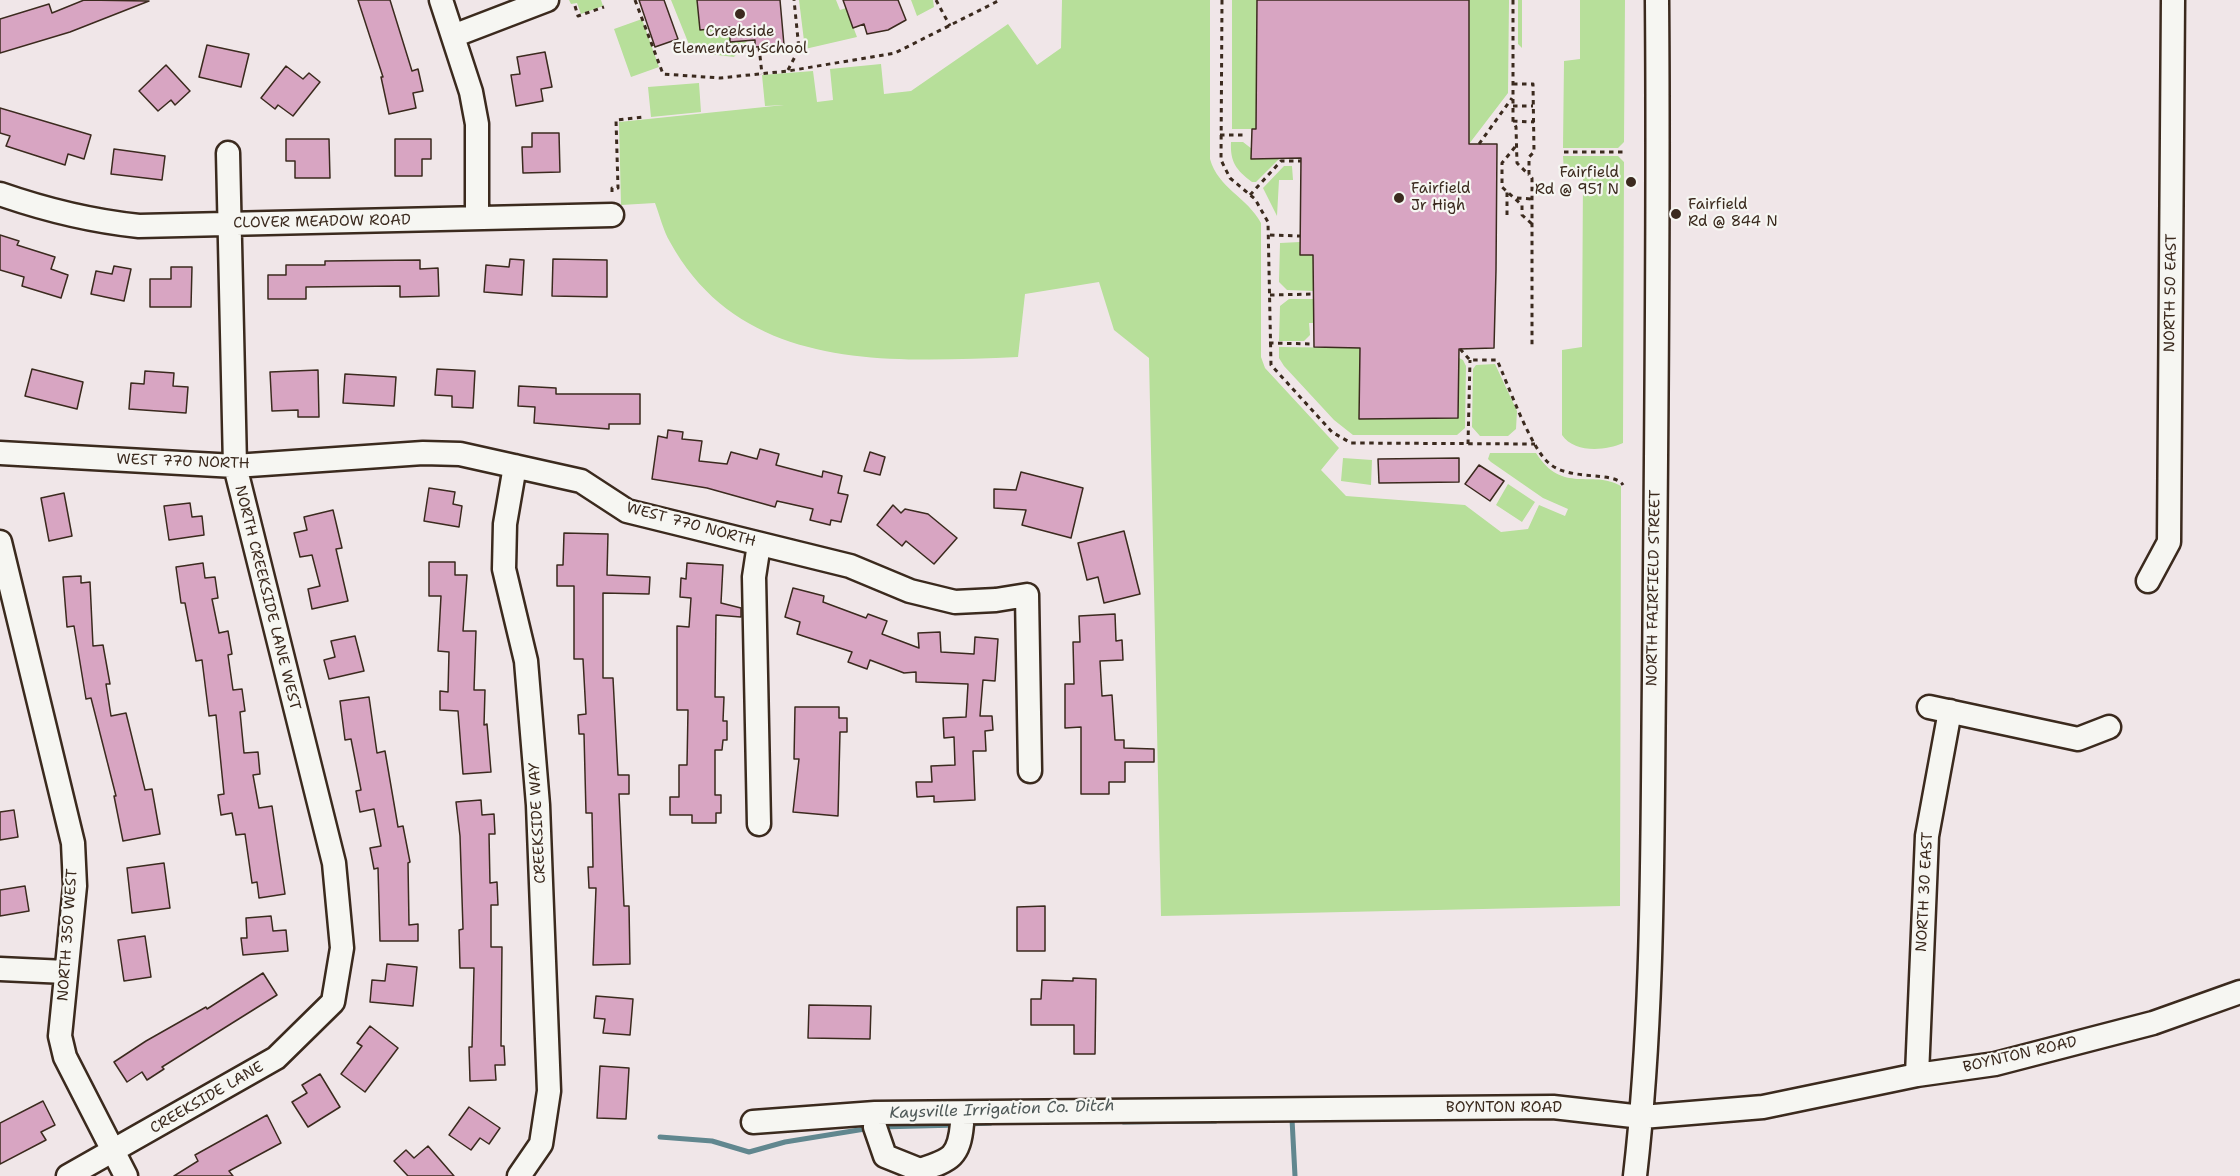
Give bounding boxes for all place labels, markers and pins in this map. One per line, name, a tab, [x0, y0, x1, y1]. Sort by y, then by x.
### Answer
marker: Creekside Elementary School	[733, 7, 747, 21]
place label: Creekside Elementary School	[672, 23, 808, 58]
place label: Fairfield Rd @ 951 N	[1535, 164, 1619, 199]
marker: Fairfield Rd @ 951 N	[1624, 175, 1638, 189]
place label: Fairfield Jr High	[1411, 180, 1471, 215]
marker: Fairfield Jr High	[1392, 191, 1406, 205]
place label: Fairfield Rd @ 844 N	[1688, 196, 1778, 231]
marker: Fairfield Rd @ 844 N	[1669, 207, 1683, 221]

